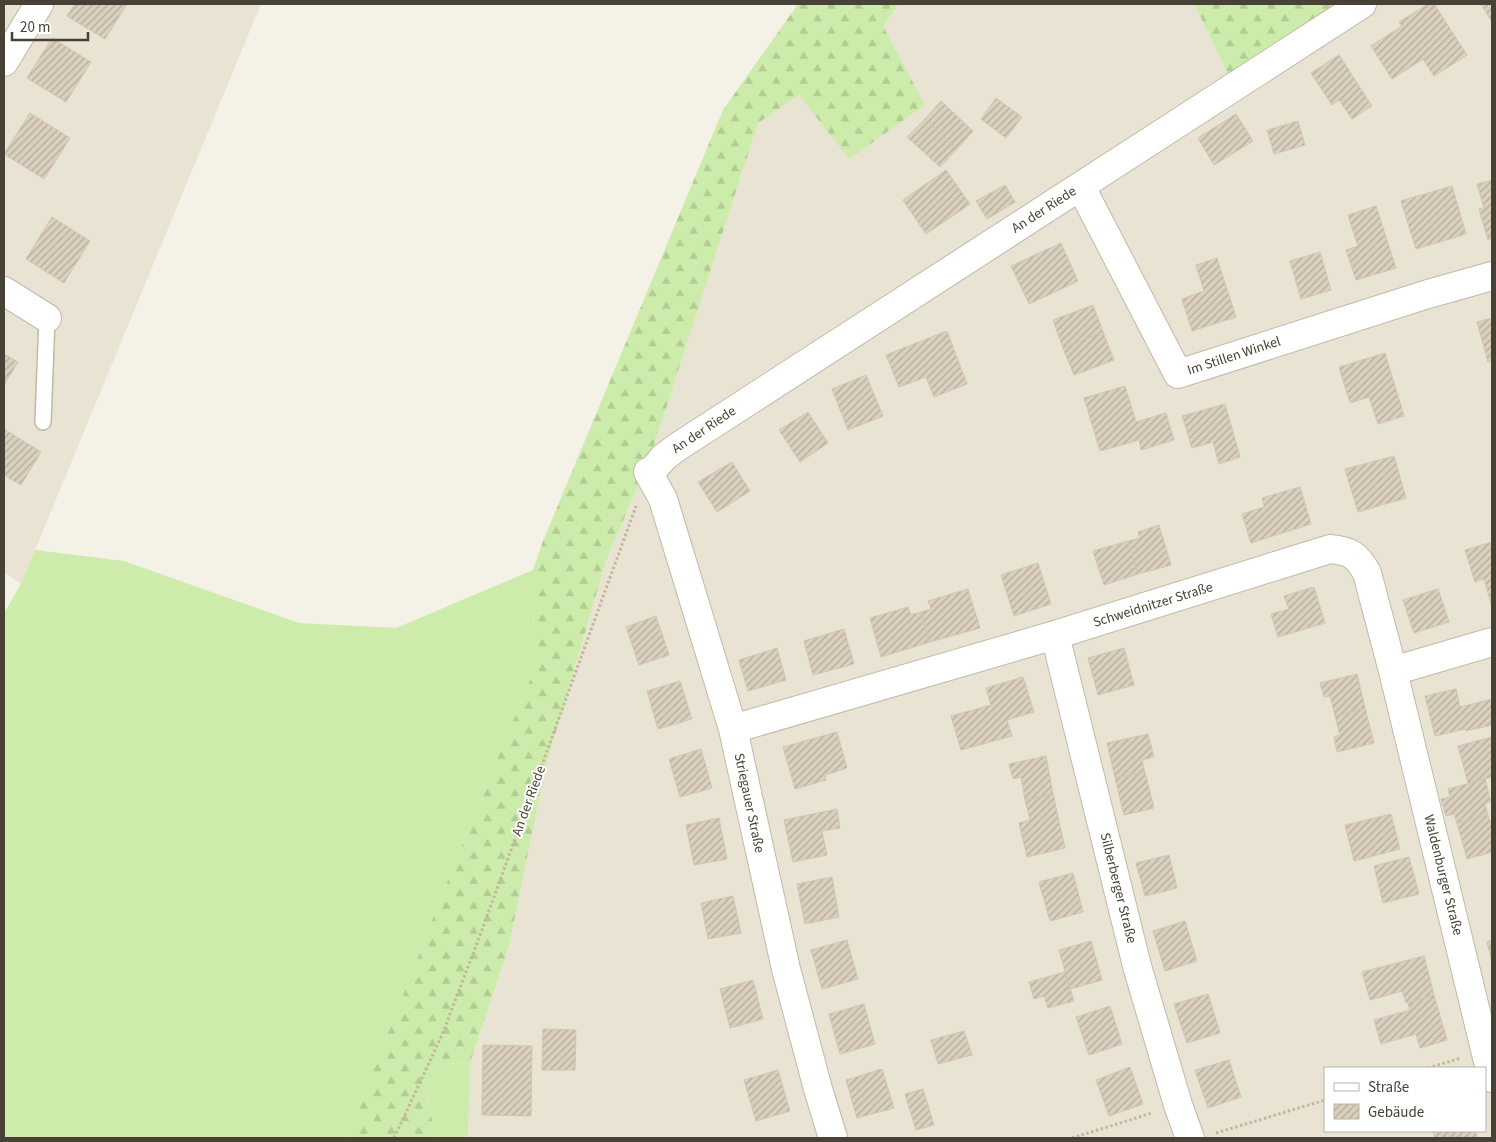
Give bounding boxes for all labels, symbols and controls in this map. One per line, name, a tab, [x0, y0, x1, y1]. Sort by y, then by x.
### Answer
scale bar	[12, 10, 89, 42]
text: 20 m	[20, 17, 50, 38]
street label: An der Riede	[1008, 182, 1080, 238]
street label: Im Stillen Winkel	[1185, 331, 1284, 381]
street label: An der Riede	[668, 401, 740, 459]
street label: Schweidnitzer Straße	[1091, 577, 1215, 633]
street label: Striegauer Straße	[729, 751, 769, 855]
street label: An der Riede	[507, 763, 551, 839]
street label: Waldenburger Straße	[1418, 813, 1468, 938]
street label: Silberberger Straße	[1095, 831, 1141, 945]
legend	[1324, 1067, 1486, 1132]
text: Straße	[1368, 1077, 1409, 1098]
text: Gebäude	[1368, 1102, 1424, 1123]

